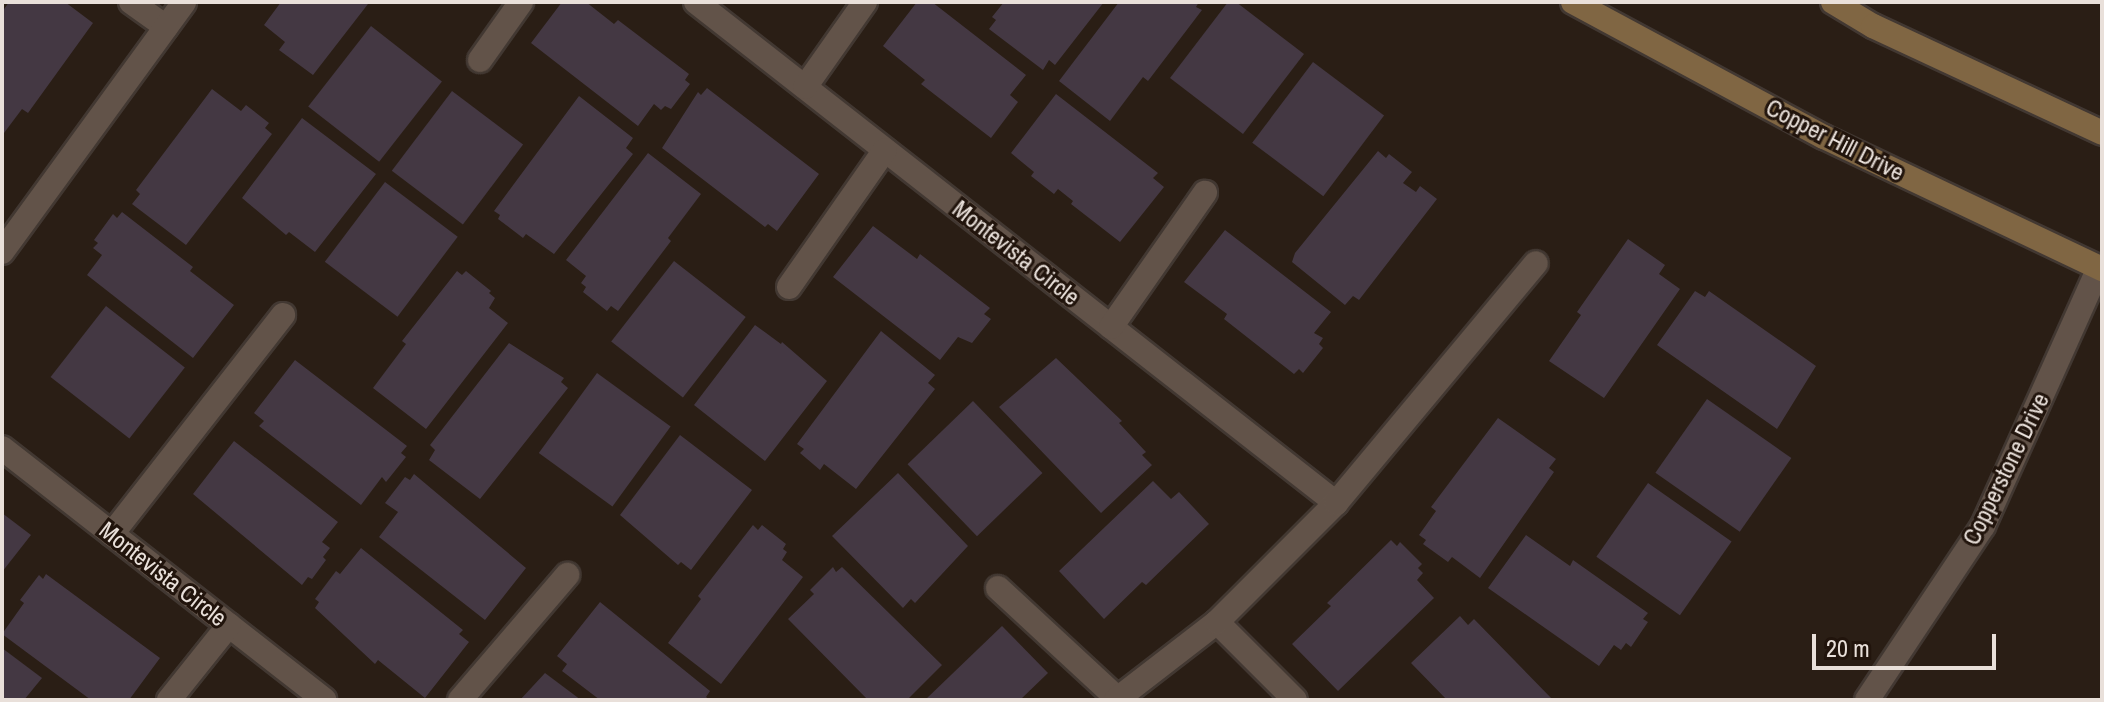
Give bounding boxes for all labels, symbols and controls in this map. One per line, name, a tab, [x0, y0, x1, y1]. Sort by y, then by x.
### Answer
street label: Copper Hill Drive	[1761, 93, 1909, 187]
street label: Montevista Circle	[947, 195, 1085, 311]
street label: Copperstone Drive	[1957, 388, 2055, 550]
street label: Montevista Circle	[94, 516, 232, 632]
scale bar	[1816, 618, 2000, 668]
text: 20 m	[1826, 632, 1870, 664]

